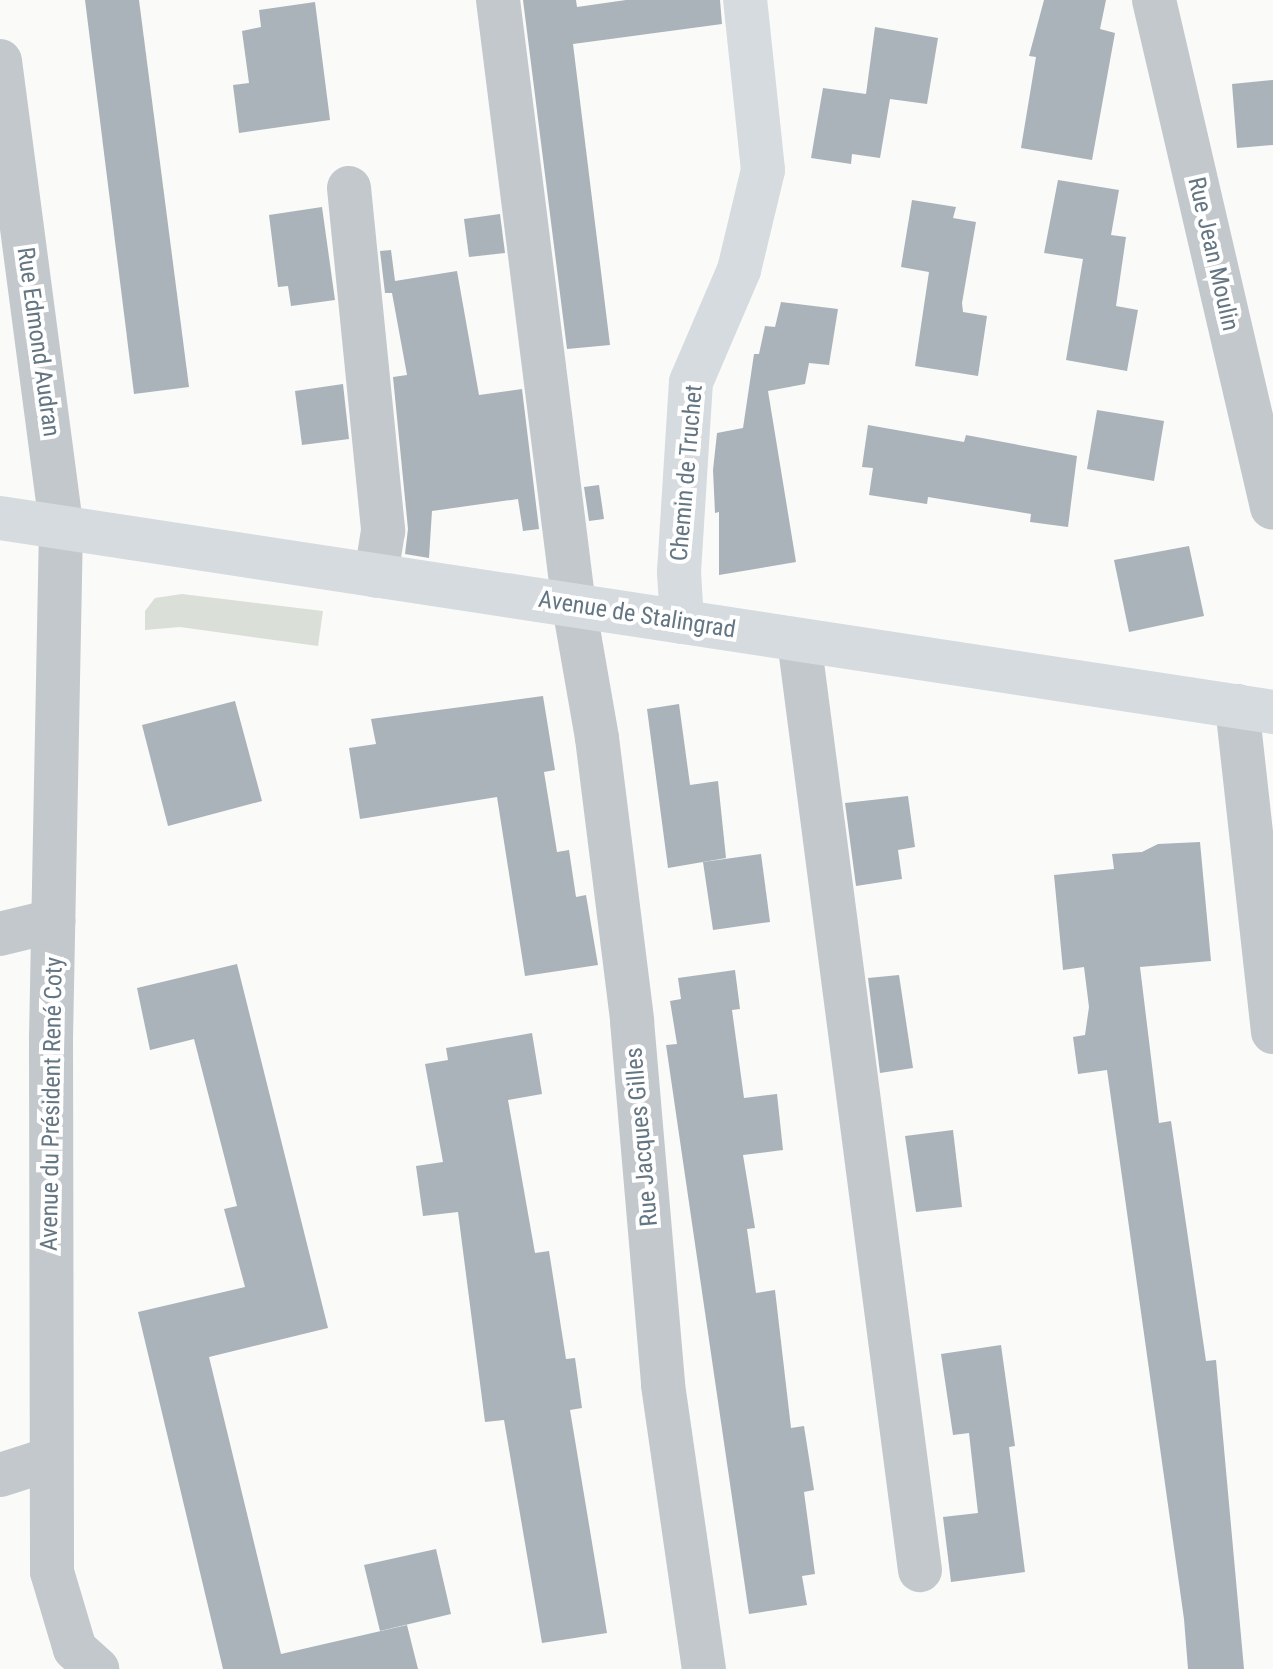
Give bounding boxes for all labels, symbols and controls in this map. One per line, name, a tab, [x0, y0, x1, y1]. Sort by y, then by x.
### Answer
street label: Rue Jean Moulin	[1181, 174, 1245, 334]
street label: Rue Edmond Audran	[10, 245, 66, 439]
street label: Chemin de Truchet	[665, 383, 709, 563]
street label: Avenue de Stalingrad	[536, 585, 738, 645]
street label: Avenue du Président René Coty	[35, 957, 69, 1251]
street label: Rue Jacques Gilles	[620, 1046, 664, 1228]

